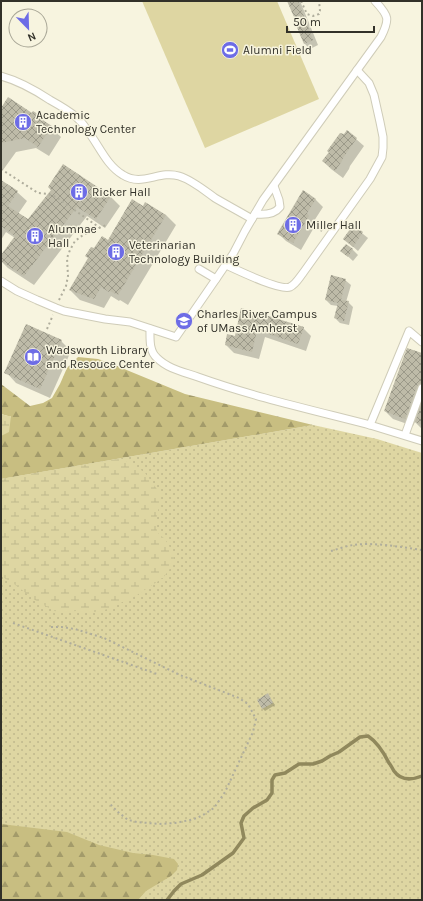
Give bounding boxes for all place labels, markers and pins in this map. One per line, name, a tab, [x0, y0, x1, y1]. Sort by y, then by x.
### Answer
sports icon: Alumni Field	[220, 40, 240, 60]
place label: Alumni Field	[243, 43, 312, 57]
place label: Academic Technology Center	[36, 108, 136, 136]
building icon: Academic Technology Center	[13, 112, 33, 132]
building icon: Ricker Hall	[69, 182, 89, 202]
place label: Ricker Hall	[92, 185, 151, 199]
building icon: Miller Hall	[283, 215, 303, 235]
place label: Miller Hall	[306, 218, 361, 232]
place label: Alumnae Hall	[48, 222, 97, 250]
building icon: Alumnae Hall	[25, 226, 45, 246]
place label: Veterinarian Technology Building	[129, 238, 239, 266]
building icon: Veterinarian Technology Building	[106, 242, 126, 262]
place label: Charles River Campus of UMass Amherst	[197, 307, 317, 335]
school or university icon: Charles River Campus of UMass Amherst	[174, 311, 194, 331]
place label: Wadsworth Library and Resouce Center	[46, 343, 155, 371]
library icon: Wadsworth Library and Resouce Center	[23, 347, 43, 367]

